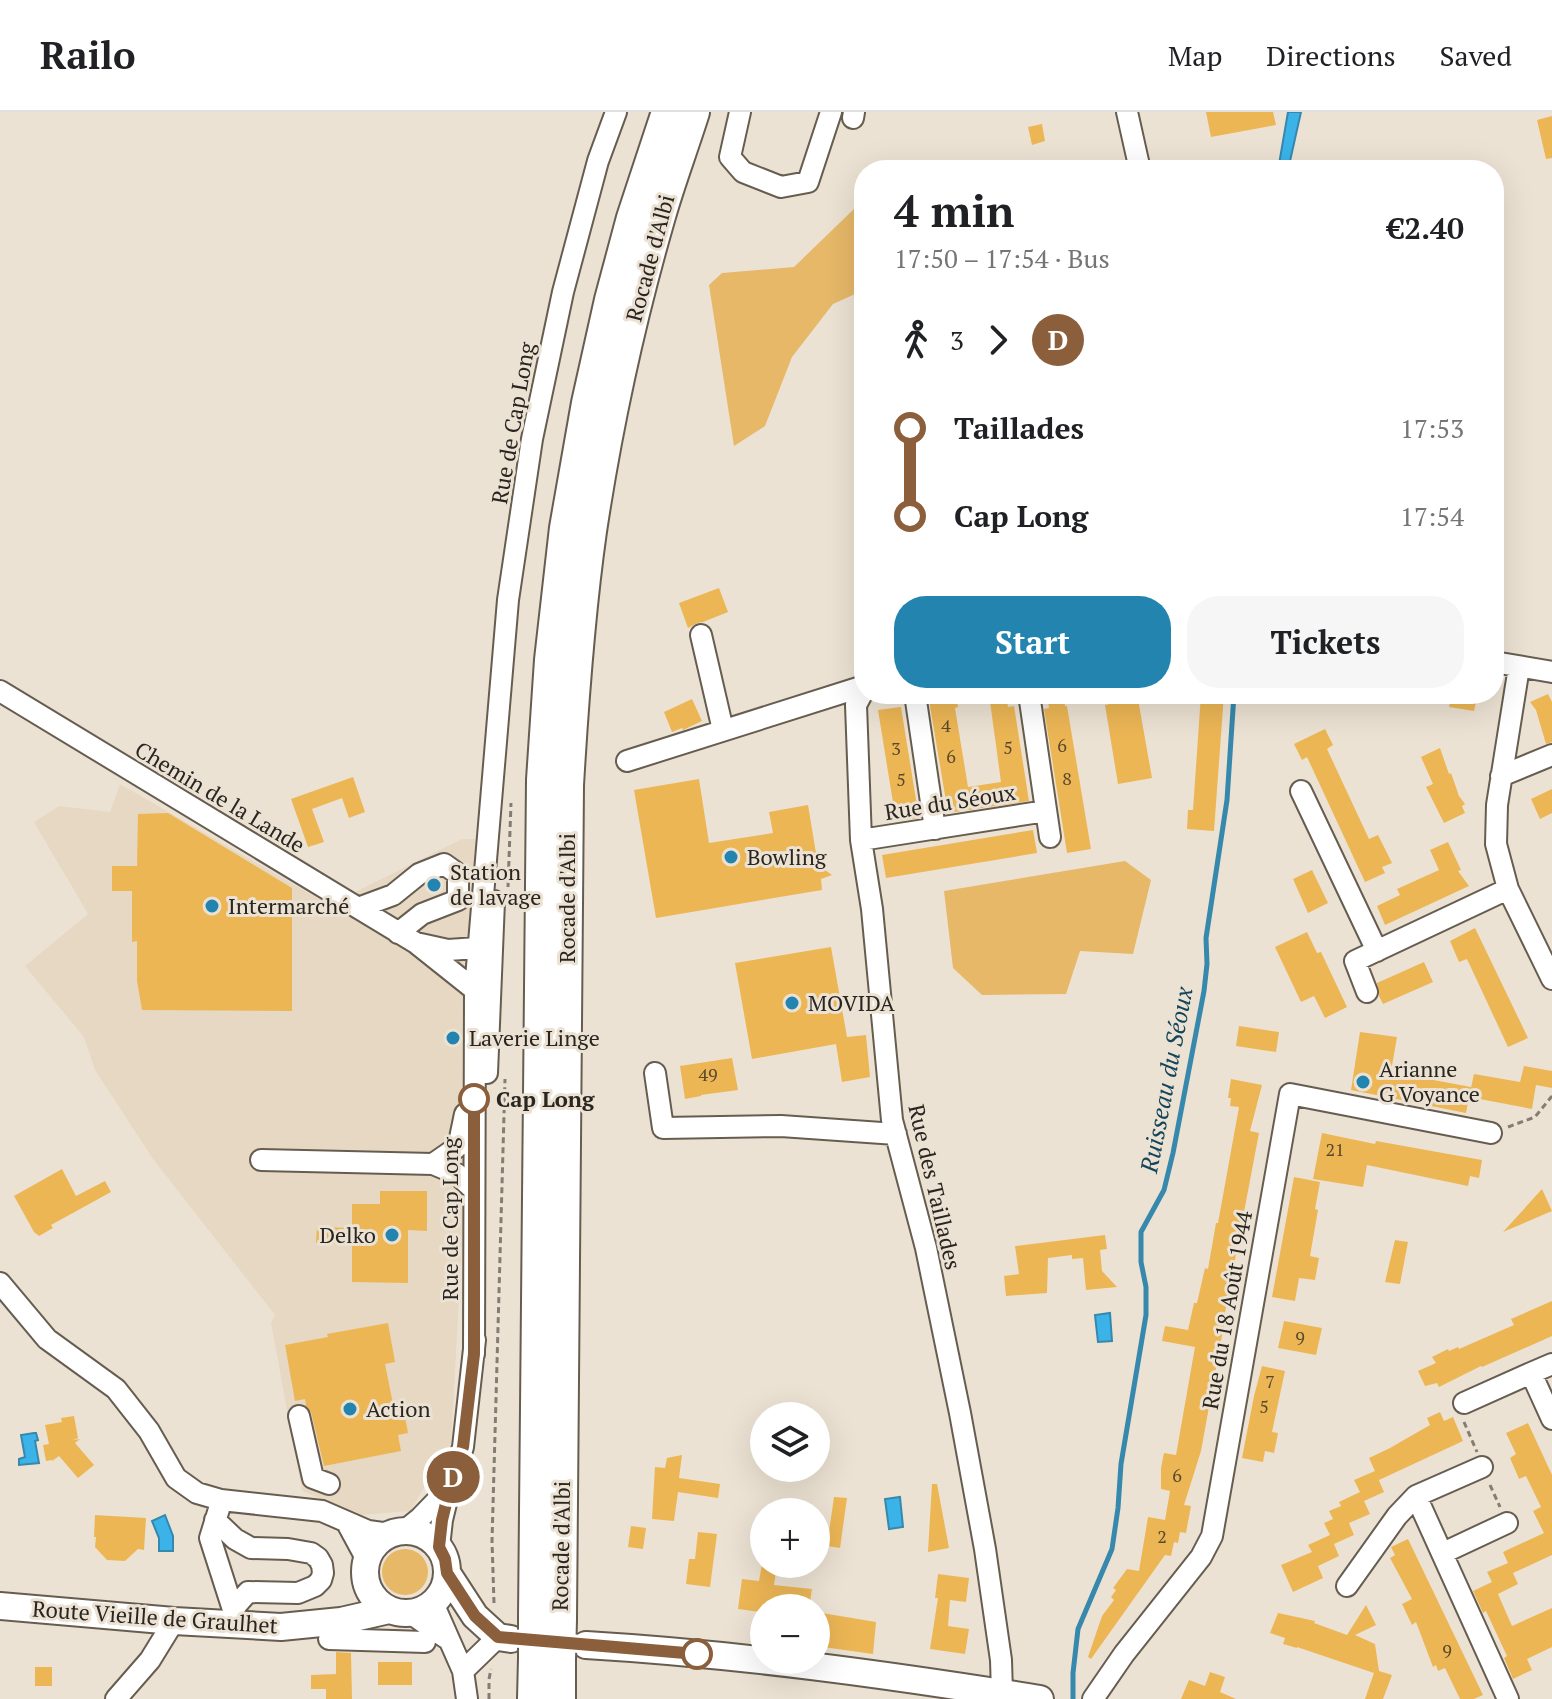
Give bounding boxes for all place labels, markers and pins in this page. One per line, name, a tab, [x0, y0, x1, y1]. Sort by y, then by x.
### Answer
place label: Bowling	[747, 842, 827, 871]
marker: Bowling	[722, 848, 740, 866]
place label: Station de lavage	[450, 857, 541, 911]
marker: Station de lavage	[425, 876, 443, 894]
place label: Intermarché	[228, 891, 349, 920]
marker: Intermarché	[203, 897, 221, 915]
place label: MOVIDA	[808, 988, 896, 1017]
marker: MOVIDA	[783, 994, 801, 1012]
place label: Laverie Linge	[469, 1023, 600, 1052]
marker: Laverie Linge	[444, 1029, 462, 1047]
place label: Arianne G Voyance	[1379, 1054, 1480, 1108]
marker: Arianne G Voyance	[1354, 1073, 1372, 1091]
marker: Cap Long	[459, 1084, 489, 1114]
place label: Cap Long	[496, 1084, 595, 1113]
place label: Delko	[319, 1220, 376, 1249]
marker: Delko	[383, 1226, 401, 1244]
place label: Action	[366, 1394, 430, 1423]
marker: Action	[341, 1400, 359, 1418]
unlabelled marker	[682, 1639, 712, 1669]

